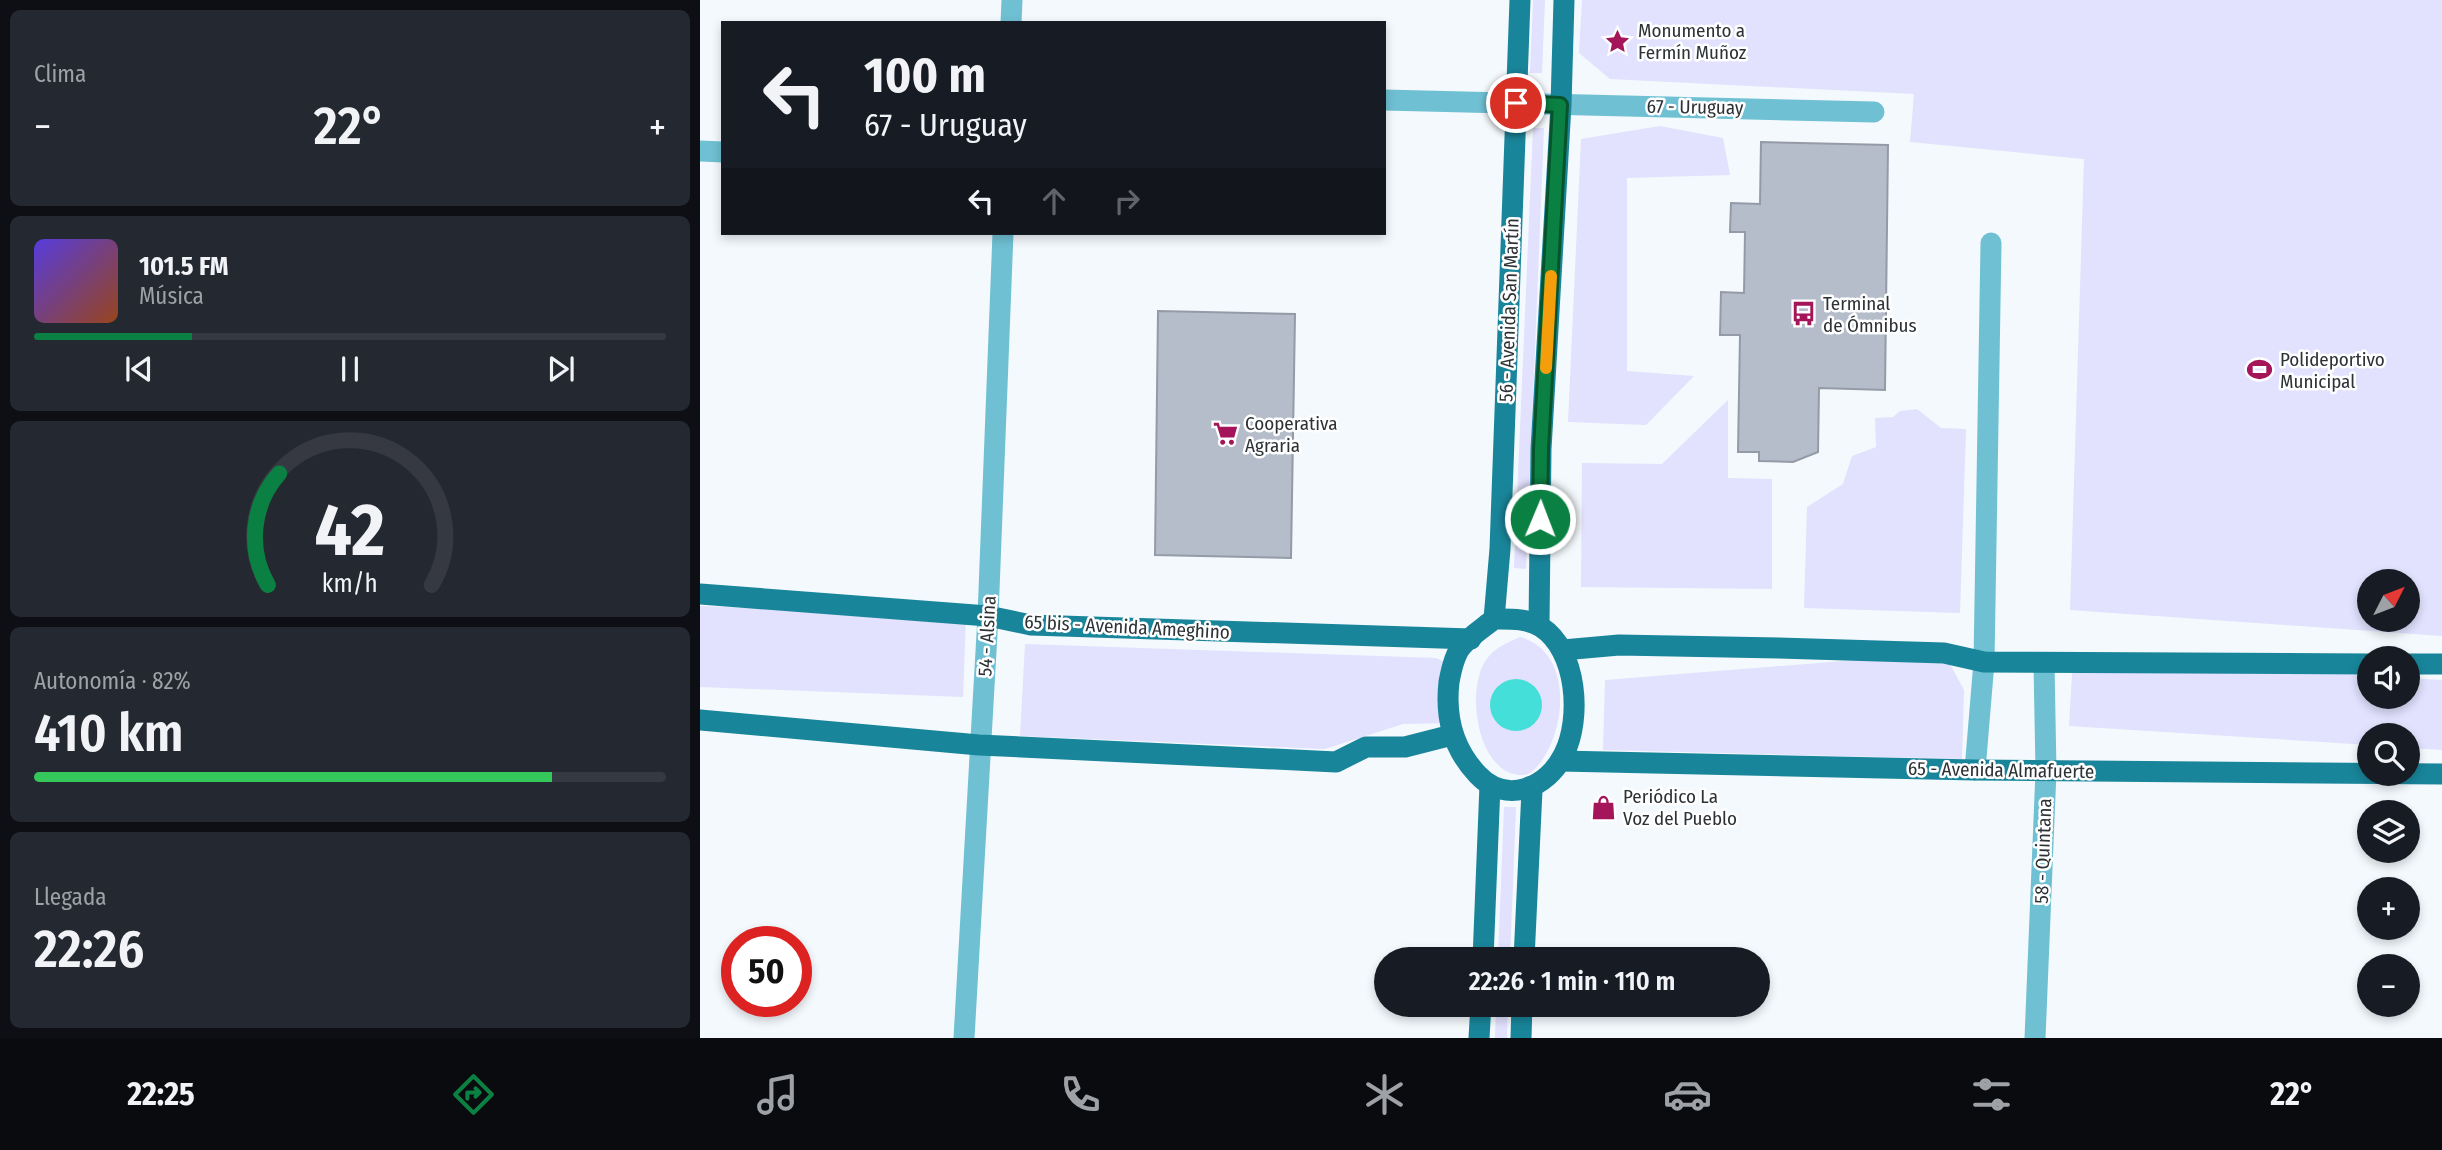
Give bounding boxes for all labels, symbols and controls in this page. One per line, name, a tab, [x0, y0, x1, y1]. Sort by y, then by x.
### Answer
place label: Monumento a Fermín Muñoz	[1638, 19, 1747, 64]
place icon: Monumento a Fermín Muñoz	[1604, 27, 1632, 55]
text: 100 m	[864, 46, 986, 105]
icon: left	[749, 49, 840, 140]
text: Clima	[34, 60, 86, 88]
pin	[1486, 73, 1546, 133]
icon: arrive	[1497, 84, 1535, 122]
text: 22°	[314, 95, 386, 158]
street label: 67 - Uruguay	[1647, 95, 1744, 119]
text: −	[34, 104, 51, 150]
text: +	[649, 104, 666, 150]
text: 67 - Uruguay	[864, 106, 1027, 144]
icon: left	[962, 182, 1000, 220]
icon: ahead	[1035, 182, 1073, 220]
icon: right	[1108, 182, 1146, 220]
street label: 56 - Avenida San Martín	[1494, 218, 1524, 402]
text: 101.5 FM	[139, 251, 229, 282]
text: Música	[139, 282, 204, 310]
place label: Terminal de Ómnibus	[1823, 292, 1917, 337]
bus stop icon: Terminal de Ómnibus	[1789, 300, 1817, 328]
place label: Polideportivo Municipal	[2280, 348, 2385, 393]
icon: previous	[120, 350, 158, 388]
icon: pause	[331, 350, 369, 388]
icon: next	[542, 350, 580, 388]
sports icon: Polideportivo Municipal	[2246, 356, 2274, 384]
place label: Cooperativa Agraria	[1245, 412, 1338, 457]
supermarket icon: Cooperativa Agraria	[1211, 420, 1239, 448]
position arrow	[1503, 482, 1577, 556]
text: 42	[315, 487, 385, 574]
text: km/h	[322, 569, 378, 599]
north arrow	[2357, 569, 2420, 632]
map controls	[2357, 569, 2420, 1017]
street label: 54 - Alsina	[973, 595, 1001, 677]
street label: 65 bis - Avenida Ameghino	[1024, 610, 1230, 644]
button: sound	[2357, 646, 2420, 709]
text: Autonomía · 82%	[34, 667, 191, 695]
text: 410 km	[34, 702, 184, 765]
button: search	[2357, 723, 2420, 786]
street label: 65 - Avenida Almafuerte	[1908, 757, 2094, 783]
place label: Periódico La Voz del Pueblo	[1623, 785, 1737, 830]
shop icon: Periódico La Voz del Pueblo	[1589, 793, 1617, 821]
street label: 58 - Quintana	[2030, 798, 2056, 904]
button: layers	[2357, 800, 2420, 863]
button: +	[2357, 877, 2420, 940]
text: Llegada	[34, 883, 106, 911]
text: 22:26	[34, 918, 144, 981]
speed limit sign: 50	[721, 926, 812, 1017]
button: −	[2357, 954, 2420, 1017]
text: 22:26 · 1 min · 110 m	[1469, 966, 1675, 997]
icon: directions	[449, 1070, 498, 1119]
icon: music	[753, 1070, 802, 1119]
icon: phone	[1056, 1070, 1105, 1119]
icon: climate	[1360, 1070, 1409, 1119]
icon: car	[1663, 1070, 1712, 1119]
icon: filters	[1967, 1070, 2016, 1119]
text: 22:25	[127, 1075, 195, 1113]
text: 22°	[2270, 1075, 2315, 1113]

